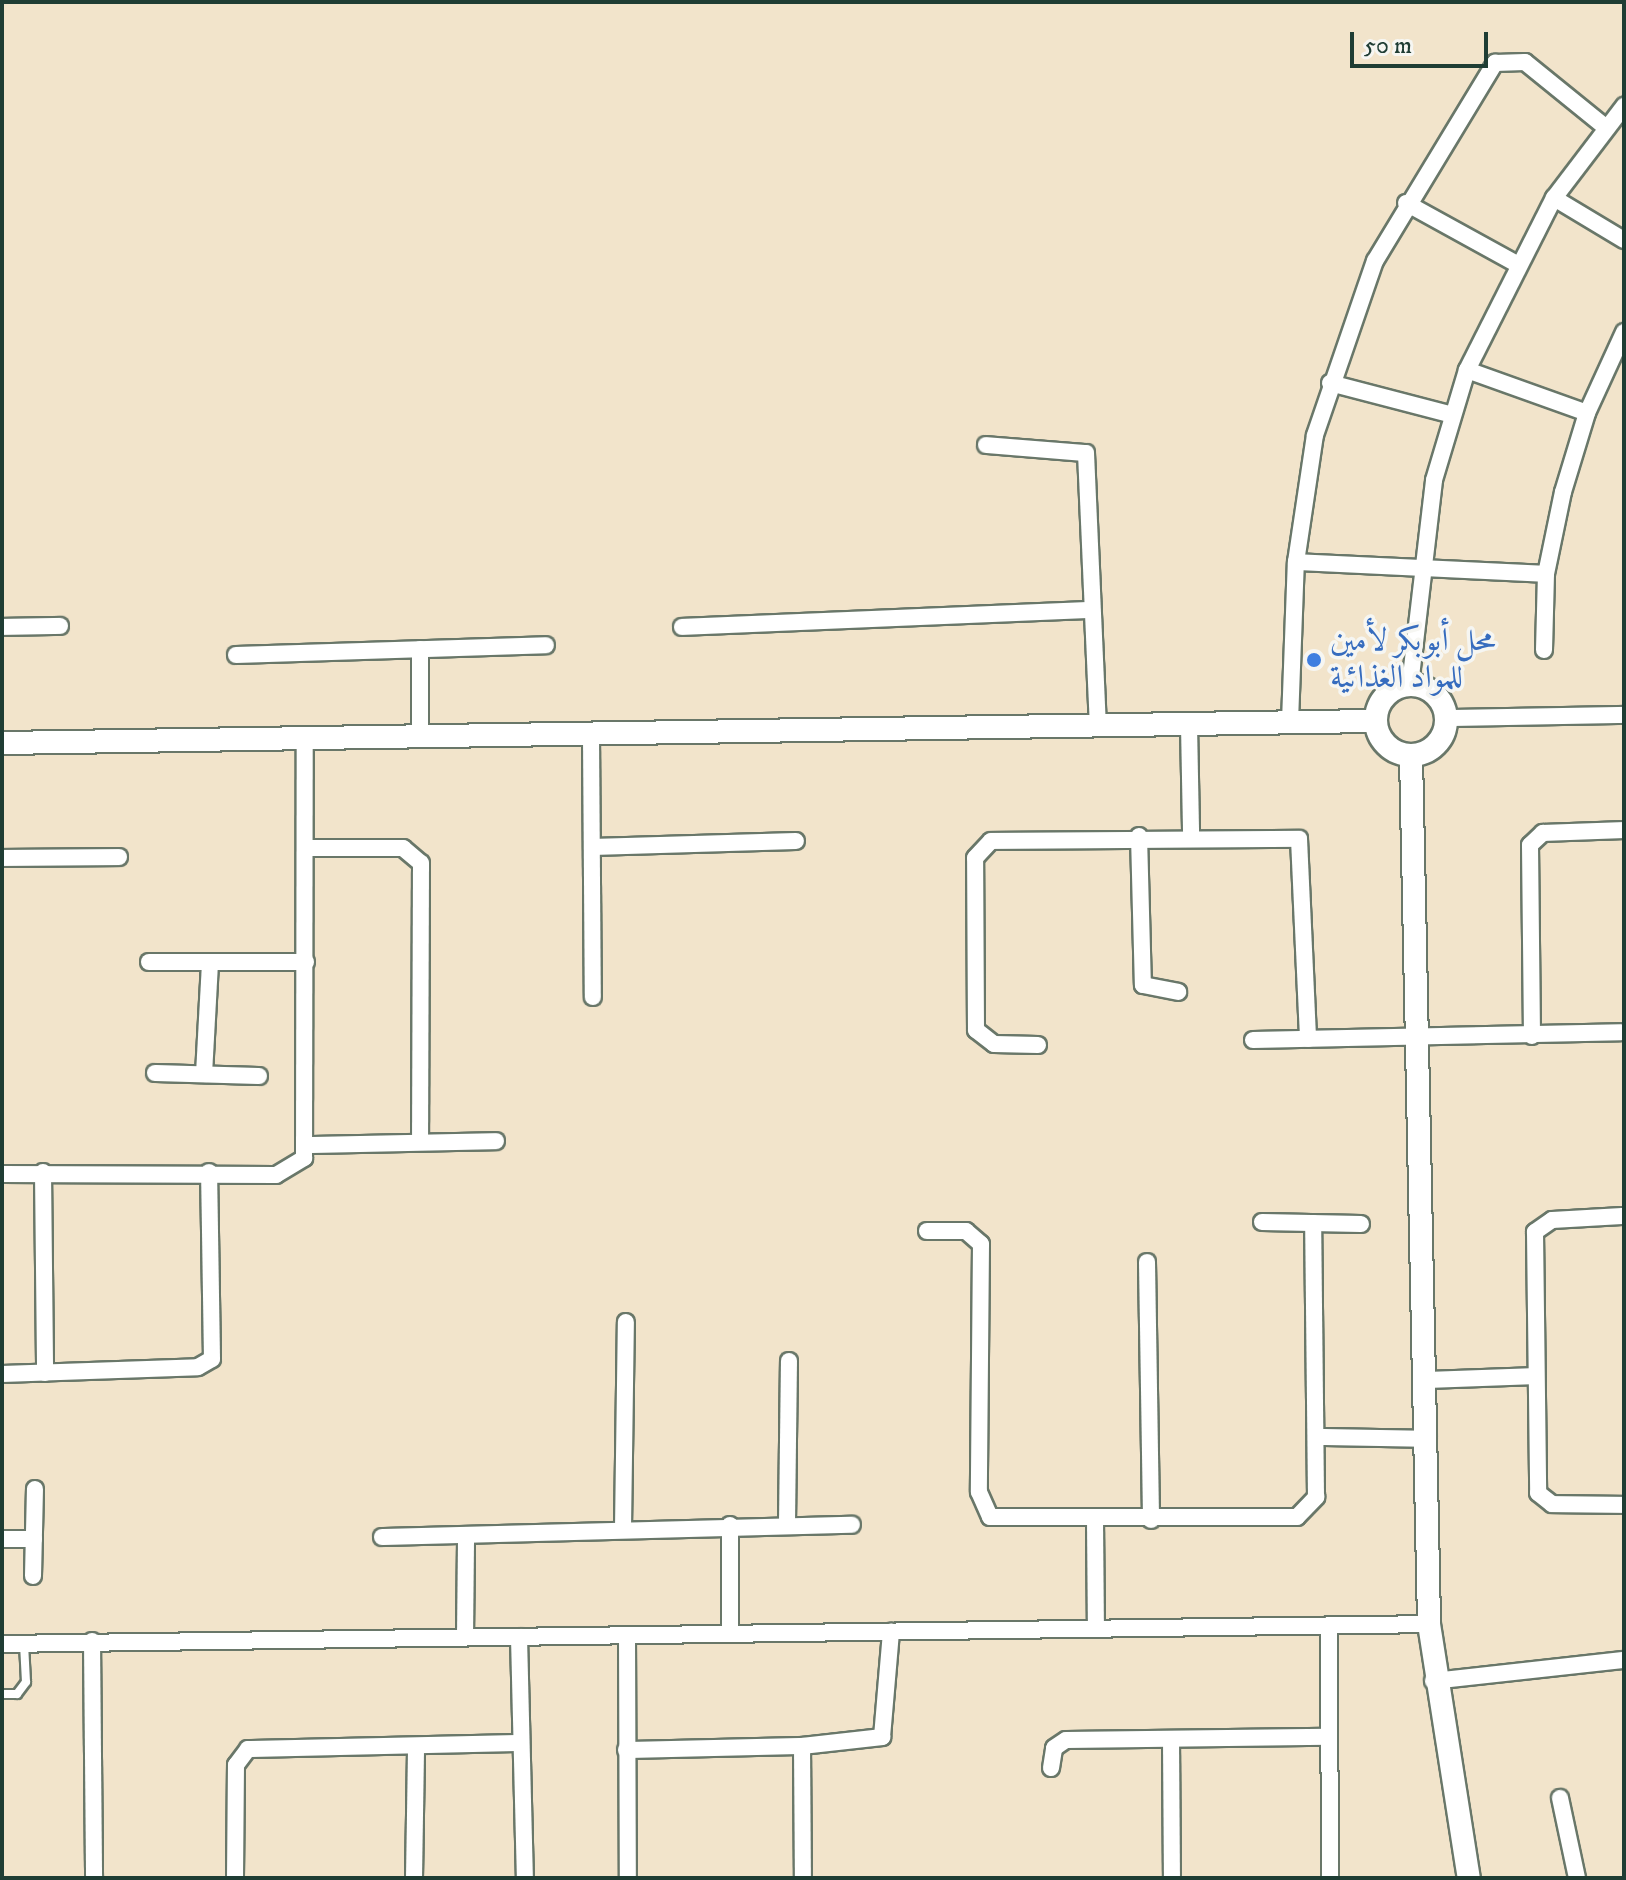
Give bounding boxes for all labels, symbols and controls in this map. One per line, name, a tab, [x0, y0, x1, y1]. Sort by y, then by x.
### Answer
scale bar	[1354, 16, 1492, 66]
text: 50 m	[1364, 31, 1412, 61]
place label: محل أبوبكر لأمين للمواد الغذائية	[1330, 623, 1495, 698]
marker: محل أبوبكر لأمين للمواد الغذائية	[1305, 651, 1323, 669]

